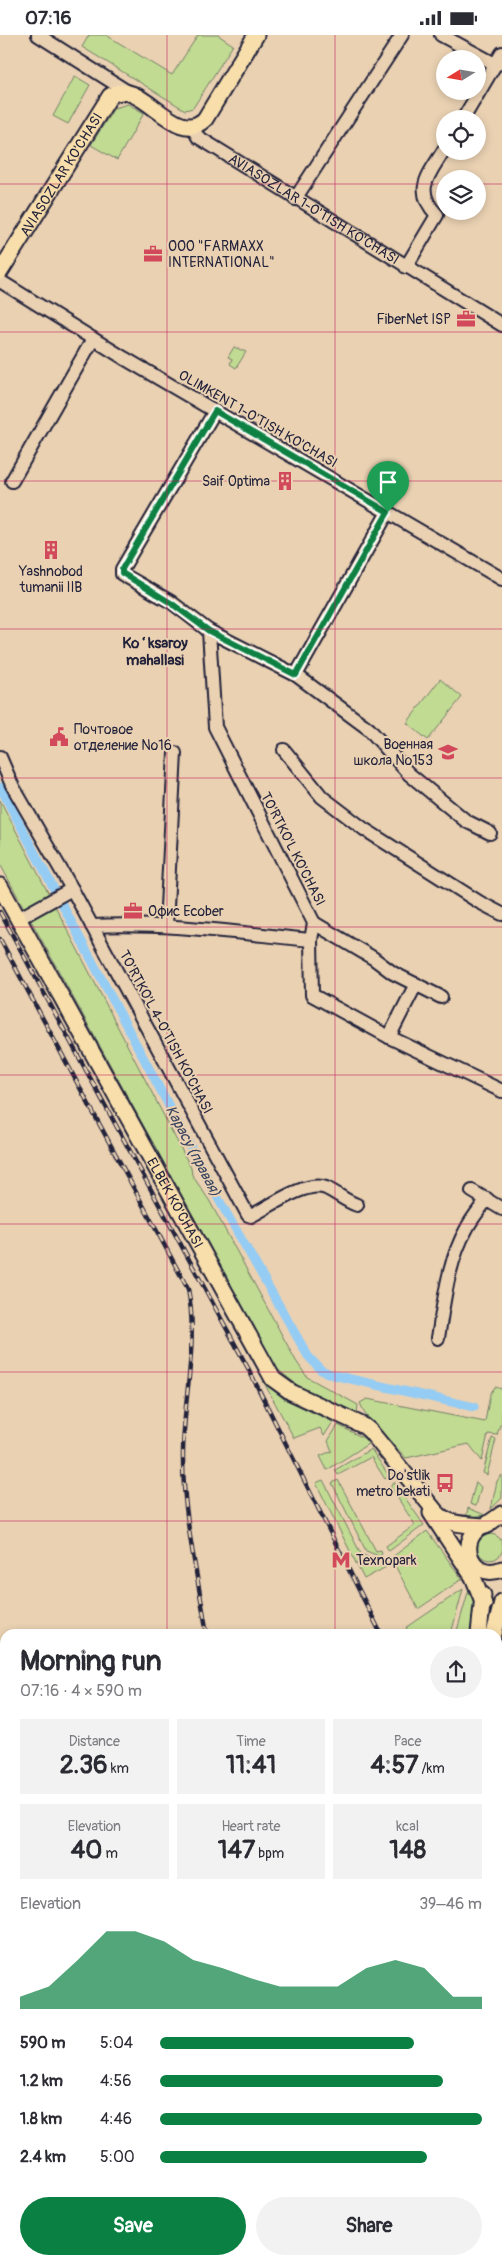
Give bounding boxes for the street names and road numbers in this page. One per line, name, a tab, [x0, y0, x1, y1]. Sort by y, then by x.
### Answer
street label: AVIASOZLAR KO'CHASI	[16, 110, 106, 239]
street label: AVIASOZLAR 1-O'TISH KO'CHASI	[226, 150, 402, 268]
street label: OLIMKENT 1-O'TISH KO'CHASI	[175, 366, 341, 472]
street label: TO'RTKO'L KO'CHASI	[257, 789, 329, 909]
street label: TO'RTKO'L 4-O'TISH KO'CHASI	[116, 947, 216, 1117]
street label: ELBEK KO'CHASI	[144, 1154, 207, 1251]

